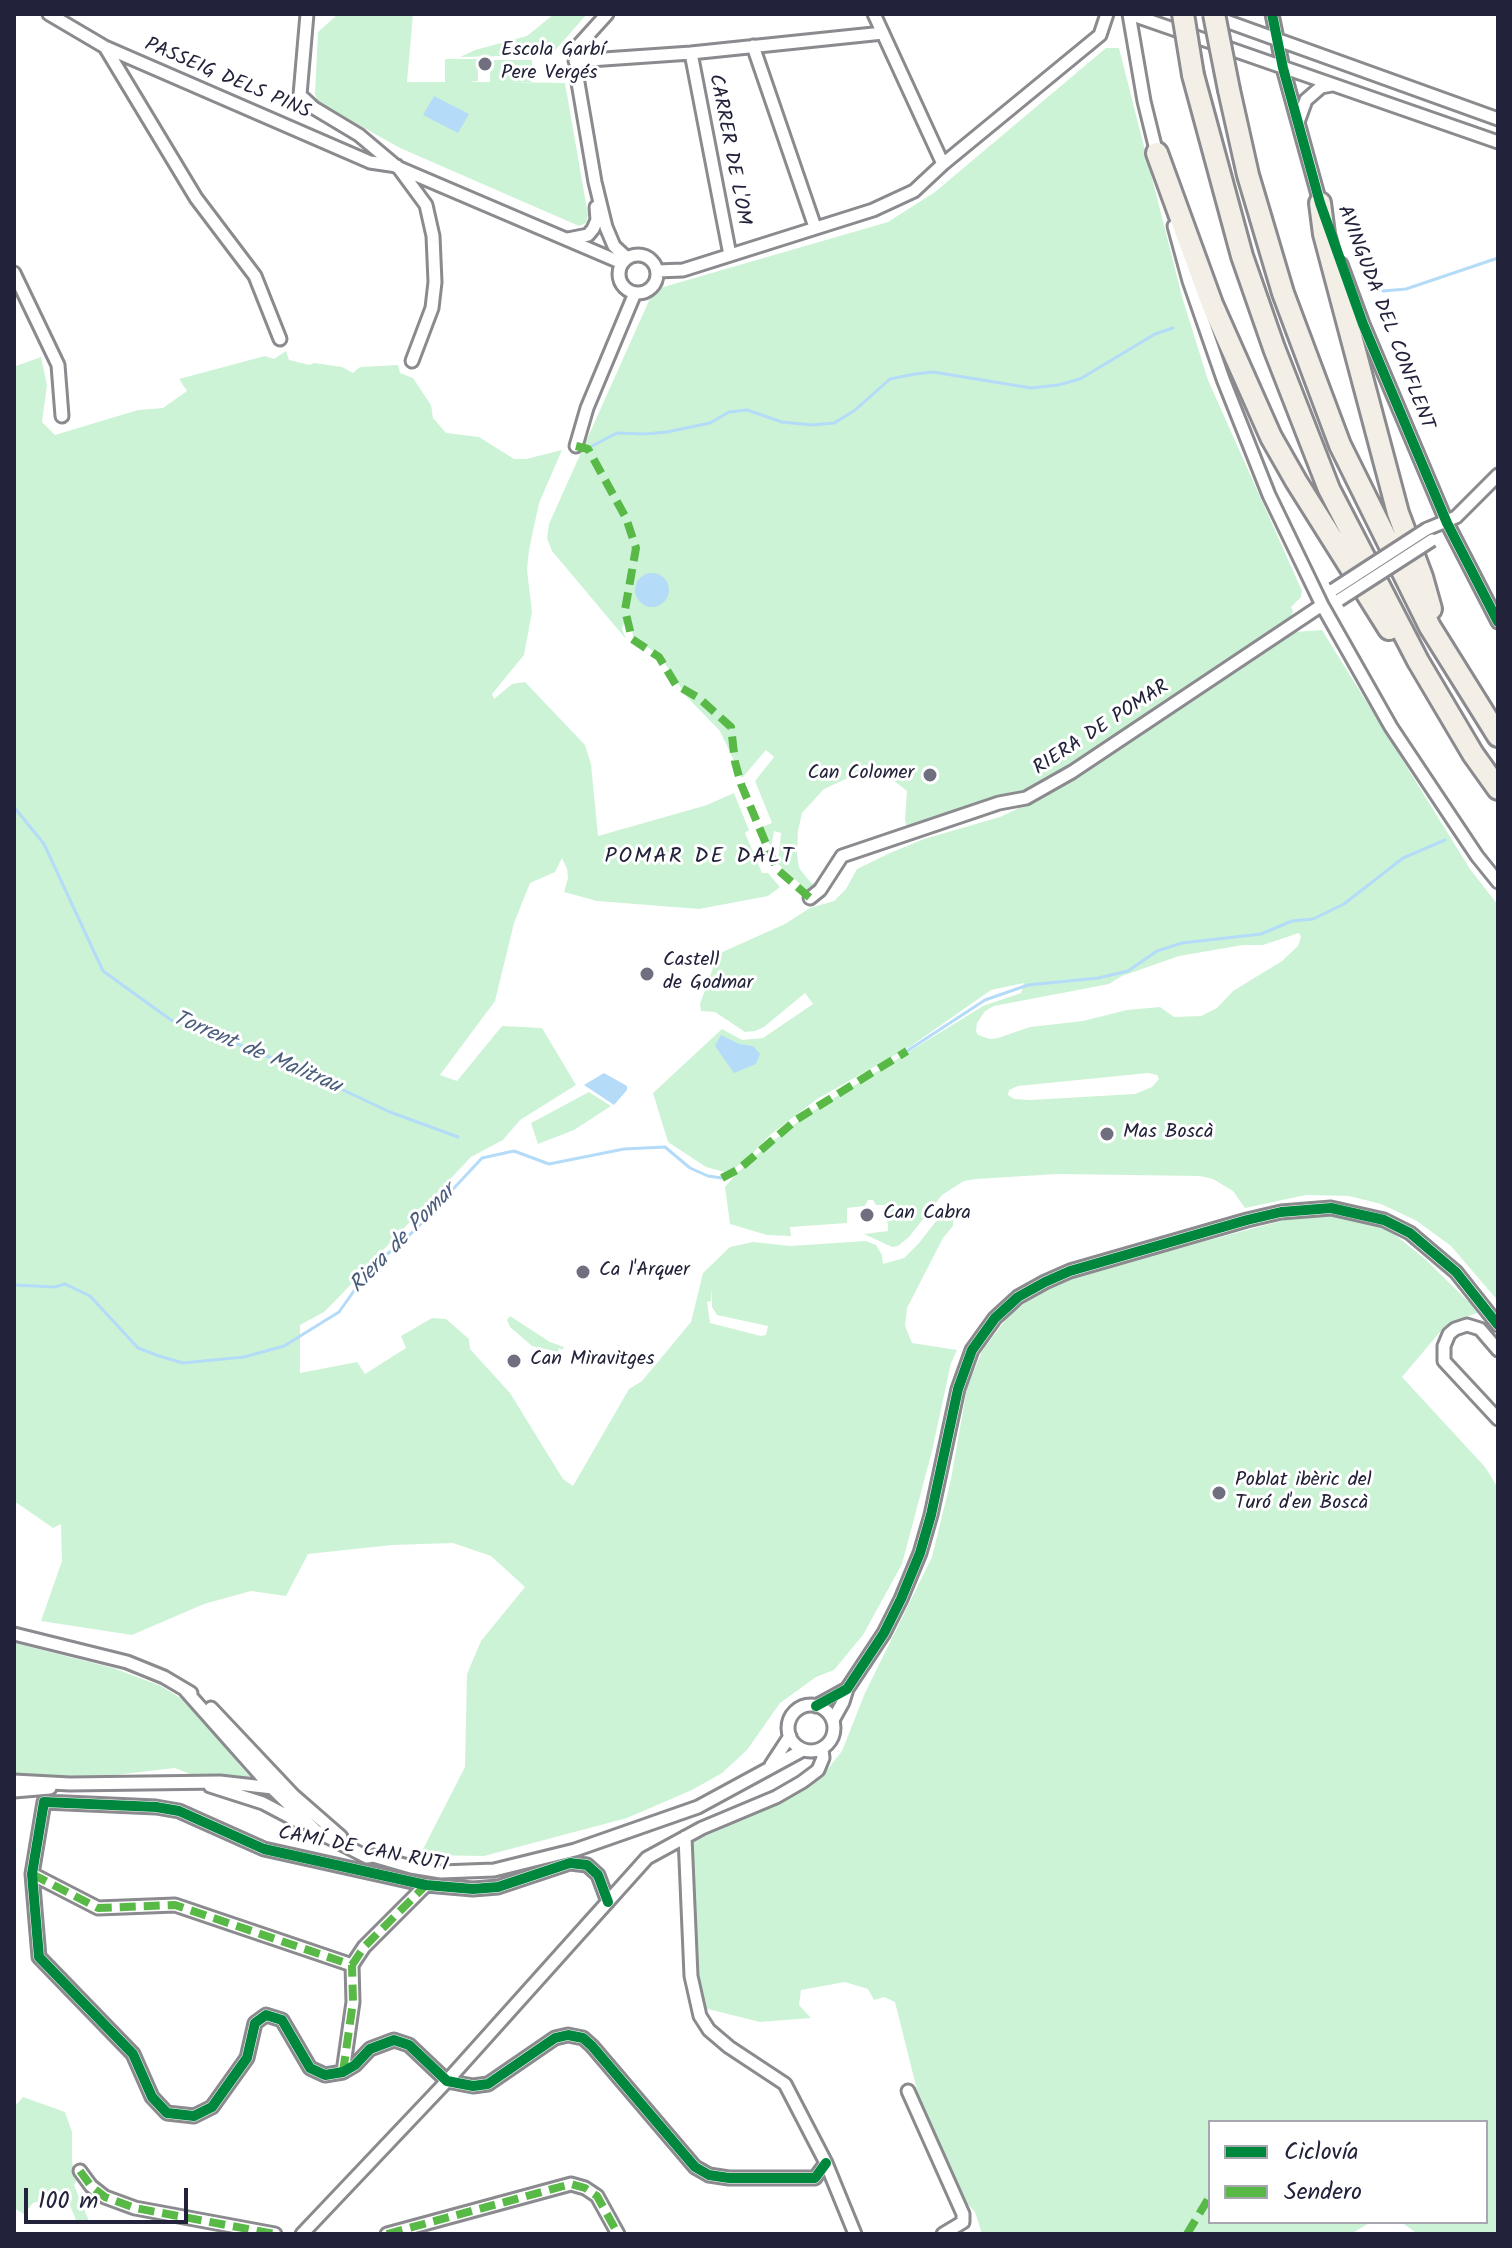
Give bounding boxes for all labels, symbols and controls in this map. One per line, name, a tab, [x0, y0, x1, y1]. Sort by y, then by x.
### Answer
street label: PASSEIG DELS PINS	[140, 34, 314, 126]
place label: Escola Garbí Pere Vergés	[501, 40, 605, 87]
marker: Escola Garbí Pere Vergés	[476, 55, 494, 73]
street label: CARRER DE L'OM	[702, 72, 754, 228]
street label: AVINGUDA DEL CONFLENT	[1330, 202, 1438, 434]
street label: RIERA DE POMAR	[1030, 676, 1174, 782]
place label: Can Colomer	[807, 763, 914, 787]
marker: Can Colomer	[921, 766, 939, 784]
district label: POMAR DE DALT	[604, 845, 796, 871]
place label: Castell de Godmar	[663, 950, 753, 997]
marker: Castell de Godmar	[638, 965, 656, 983]
water label: Torrent de Malitrau	[168, 1007, 344, 1101]
place label: Mas Boscà	[1123, 1122, 1213, 1146]
marker: Mas Boscà	[1098, 1125, 1116, 1143]
water label: Riera de Pomar	[345, 1180, 463, 1300]
place label: Can Cabra	[883, 1203, 971, 1227]
marker: Can Cabra	[858, 1206, 876, 1224]
place label: Ca l'Arquer	[599, 1260, 690, 1284]
marker: Ca l'Arquer	[574, 1263, 592, 1281]
place label: Can Miravitges	[530, 1349, 655, 1373]
marker: Can Miravitges	[505, 1352, 523, 1370]
place label: Poblat ibèric del Turó d'en Boscà	[1235, 1470, 1372, 1517]
marker: Poblat ibèric del Turó d'en Boscà	[1210, 1484, 1228, 1502]
street label: CAMÍ DE CAN RUTI	[276, 1823, 450, 1879]
legend	[1208, 2120, 1488, 2224]
text: Ciclovía	[1284, 2133, 1359, 2172]
scale bar	[28, 2172, 192, 2222]
text: Sendero	[1284, 2173, 1362, 2212]
text: 100 m	[38, 2182, 98, 2221]

